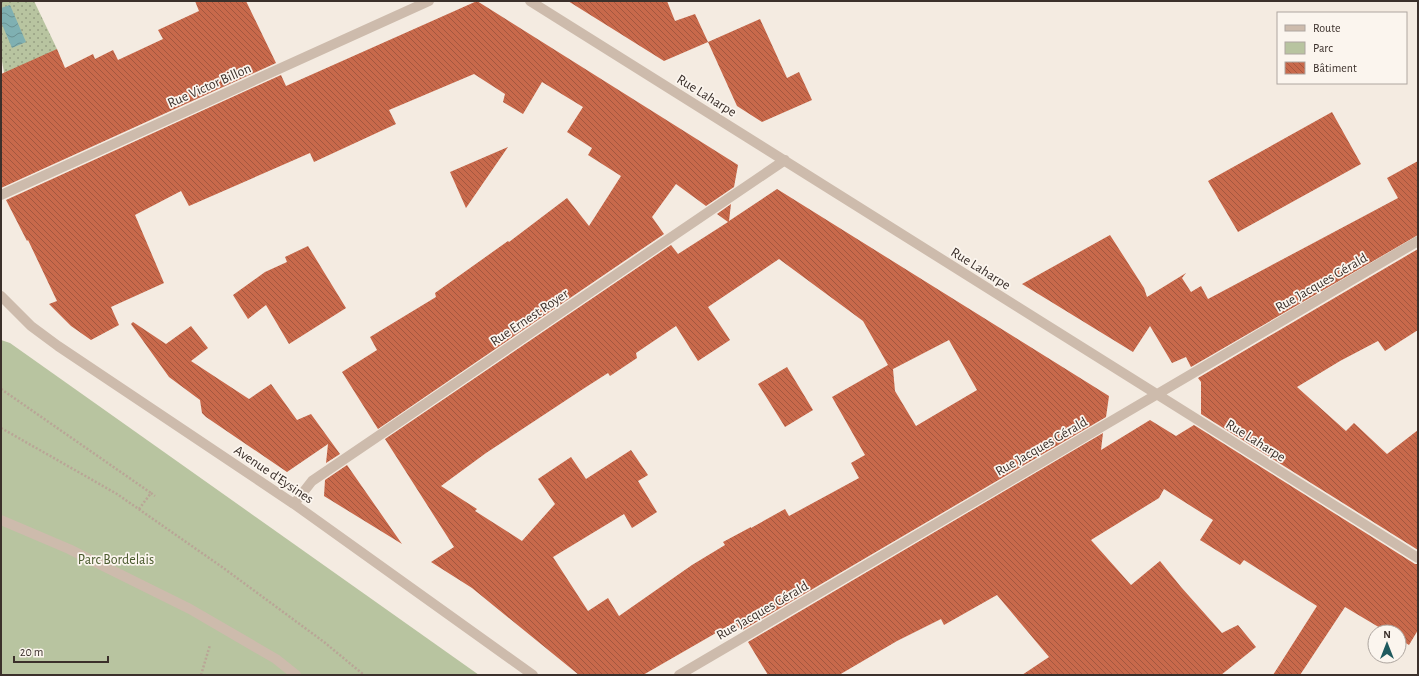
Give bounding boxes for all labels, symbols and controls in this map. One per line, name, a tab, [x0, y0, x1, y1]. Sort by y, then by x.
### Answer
legend	[1277, 12, 1407, 84]
text: Route	[1313, 22, 1340, 34]
text: Parc	[1313, 42, 1333, 54]
street label: Rue Victor Billon	[166, 61, 253, 111]
text: Bâtiment	[1313, 62, 1357, 74]
street label: Rue Laharpe	[674, 72, 739, 120]
street label: Rue Laharpe	[948, 245, 1013, 293]
street label: Rue Jacques Gérald	[1273, 251, 1370, 315]
street label: Rue Ernest Royer	[488, 286, 572, 349]
street label: Rue Jacques Gérald	[993, 415, 1090, 479]
street label: Rue Laharpe	[1223, 417, 1288, 465]
street label: Avenue d'Eysines	[231, 443, 316, 506]
park label: Parc Bordelais	[78, 553, 154, 567]
street label: Rue Jacques Gérald	[714, 579, 811, 643]
north arrow	[1367, 624, 1407, 664]
text: N	[1383, 629, 1391, 640]
scale bar	[14, 638, 108, 664]
text: 20 m	[20, 646, 43, 658]

